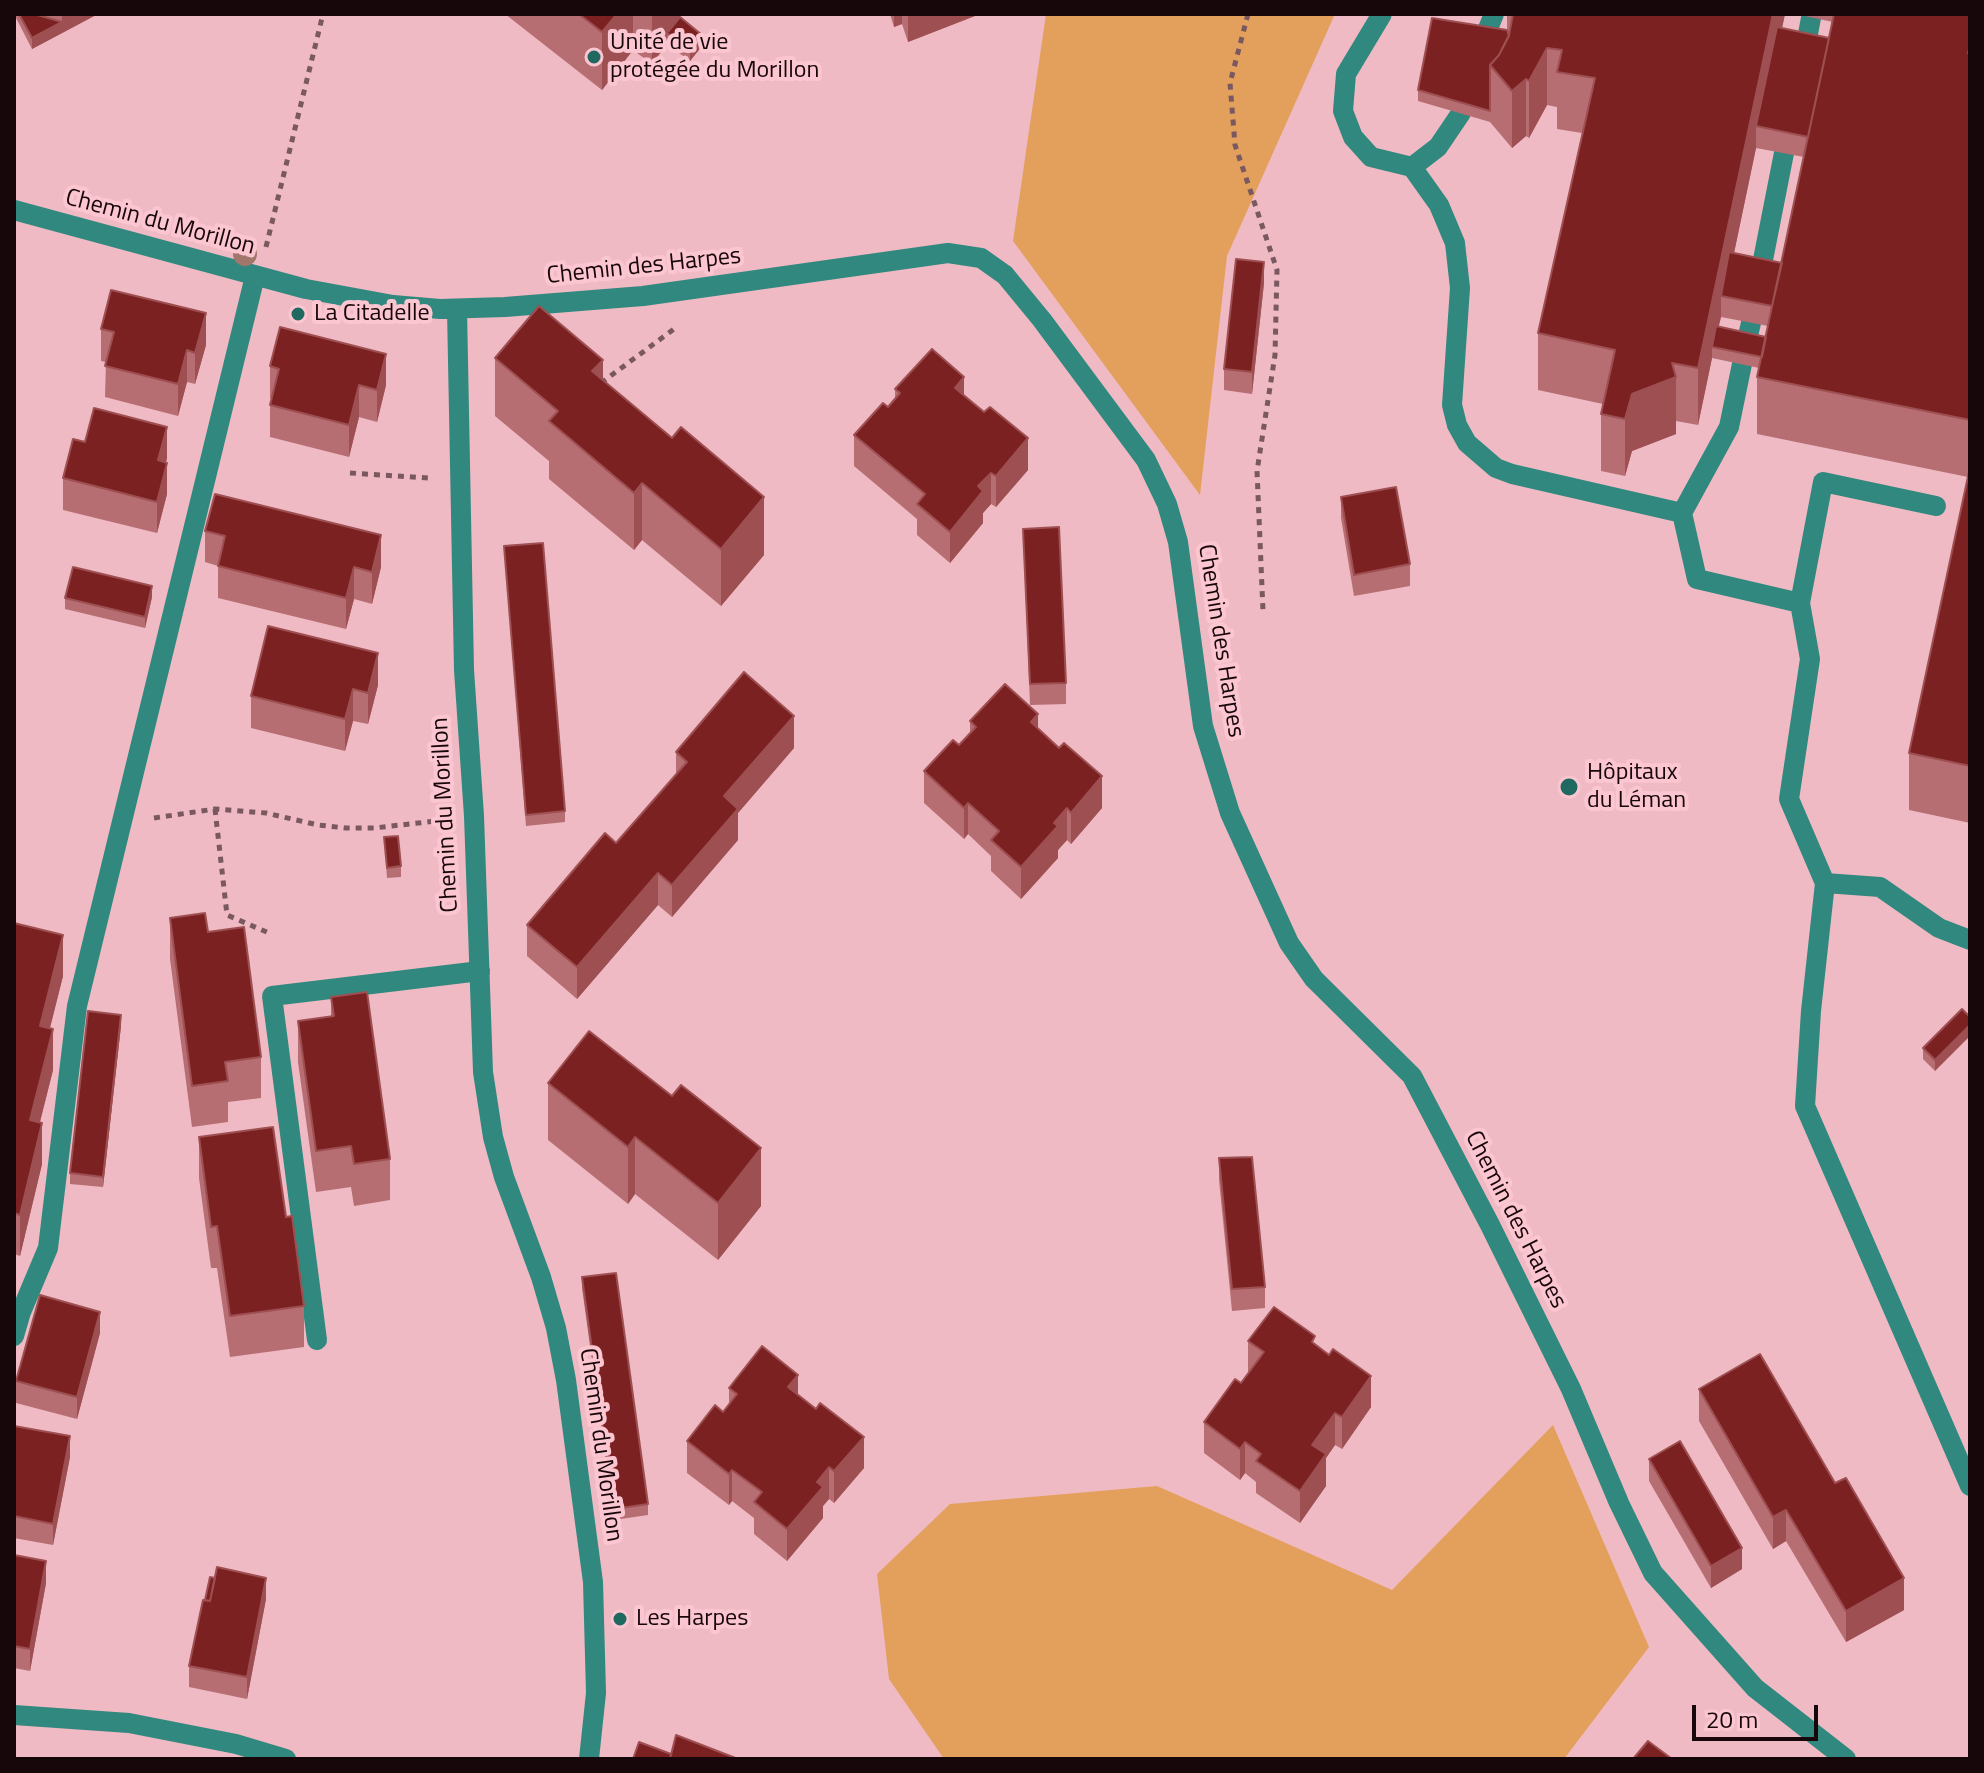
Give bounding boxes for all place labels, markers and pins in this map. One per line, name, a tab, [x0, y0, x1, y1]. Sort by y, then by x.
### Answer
place label: Unité de vie protégée du Morillon	[610, 29, 819, 85]
marker: Unité de vie protégée du Morillon	[585, 48, 603, 66]
place label: La Citadelle	[314, 300, 430, 328]
marker: La Citadelle	[289, 305, 307, 323]
place label: Hôpitaux du Léman	[1587, 759, 1686, 815]
marker: Hôpitaux du Léman	[1558, 776, 1580, 798]
place label: Les Harpes	[636, 1605, 748, 1633]
marker: Les Harpes	[611, 1610, 629, 1628]

